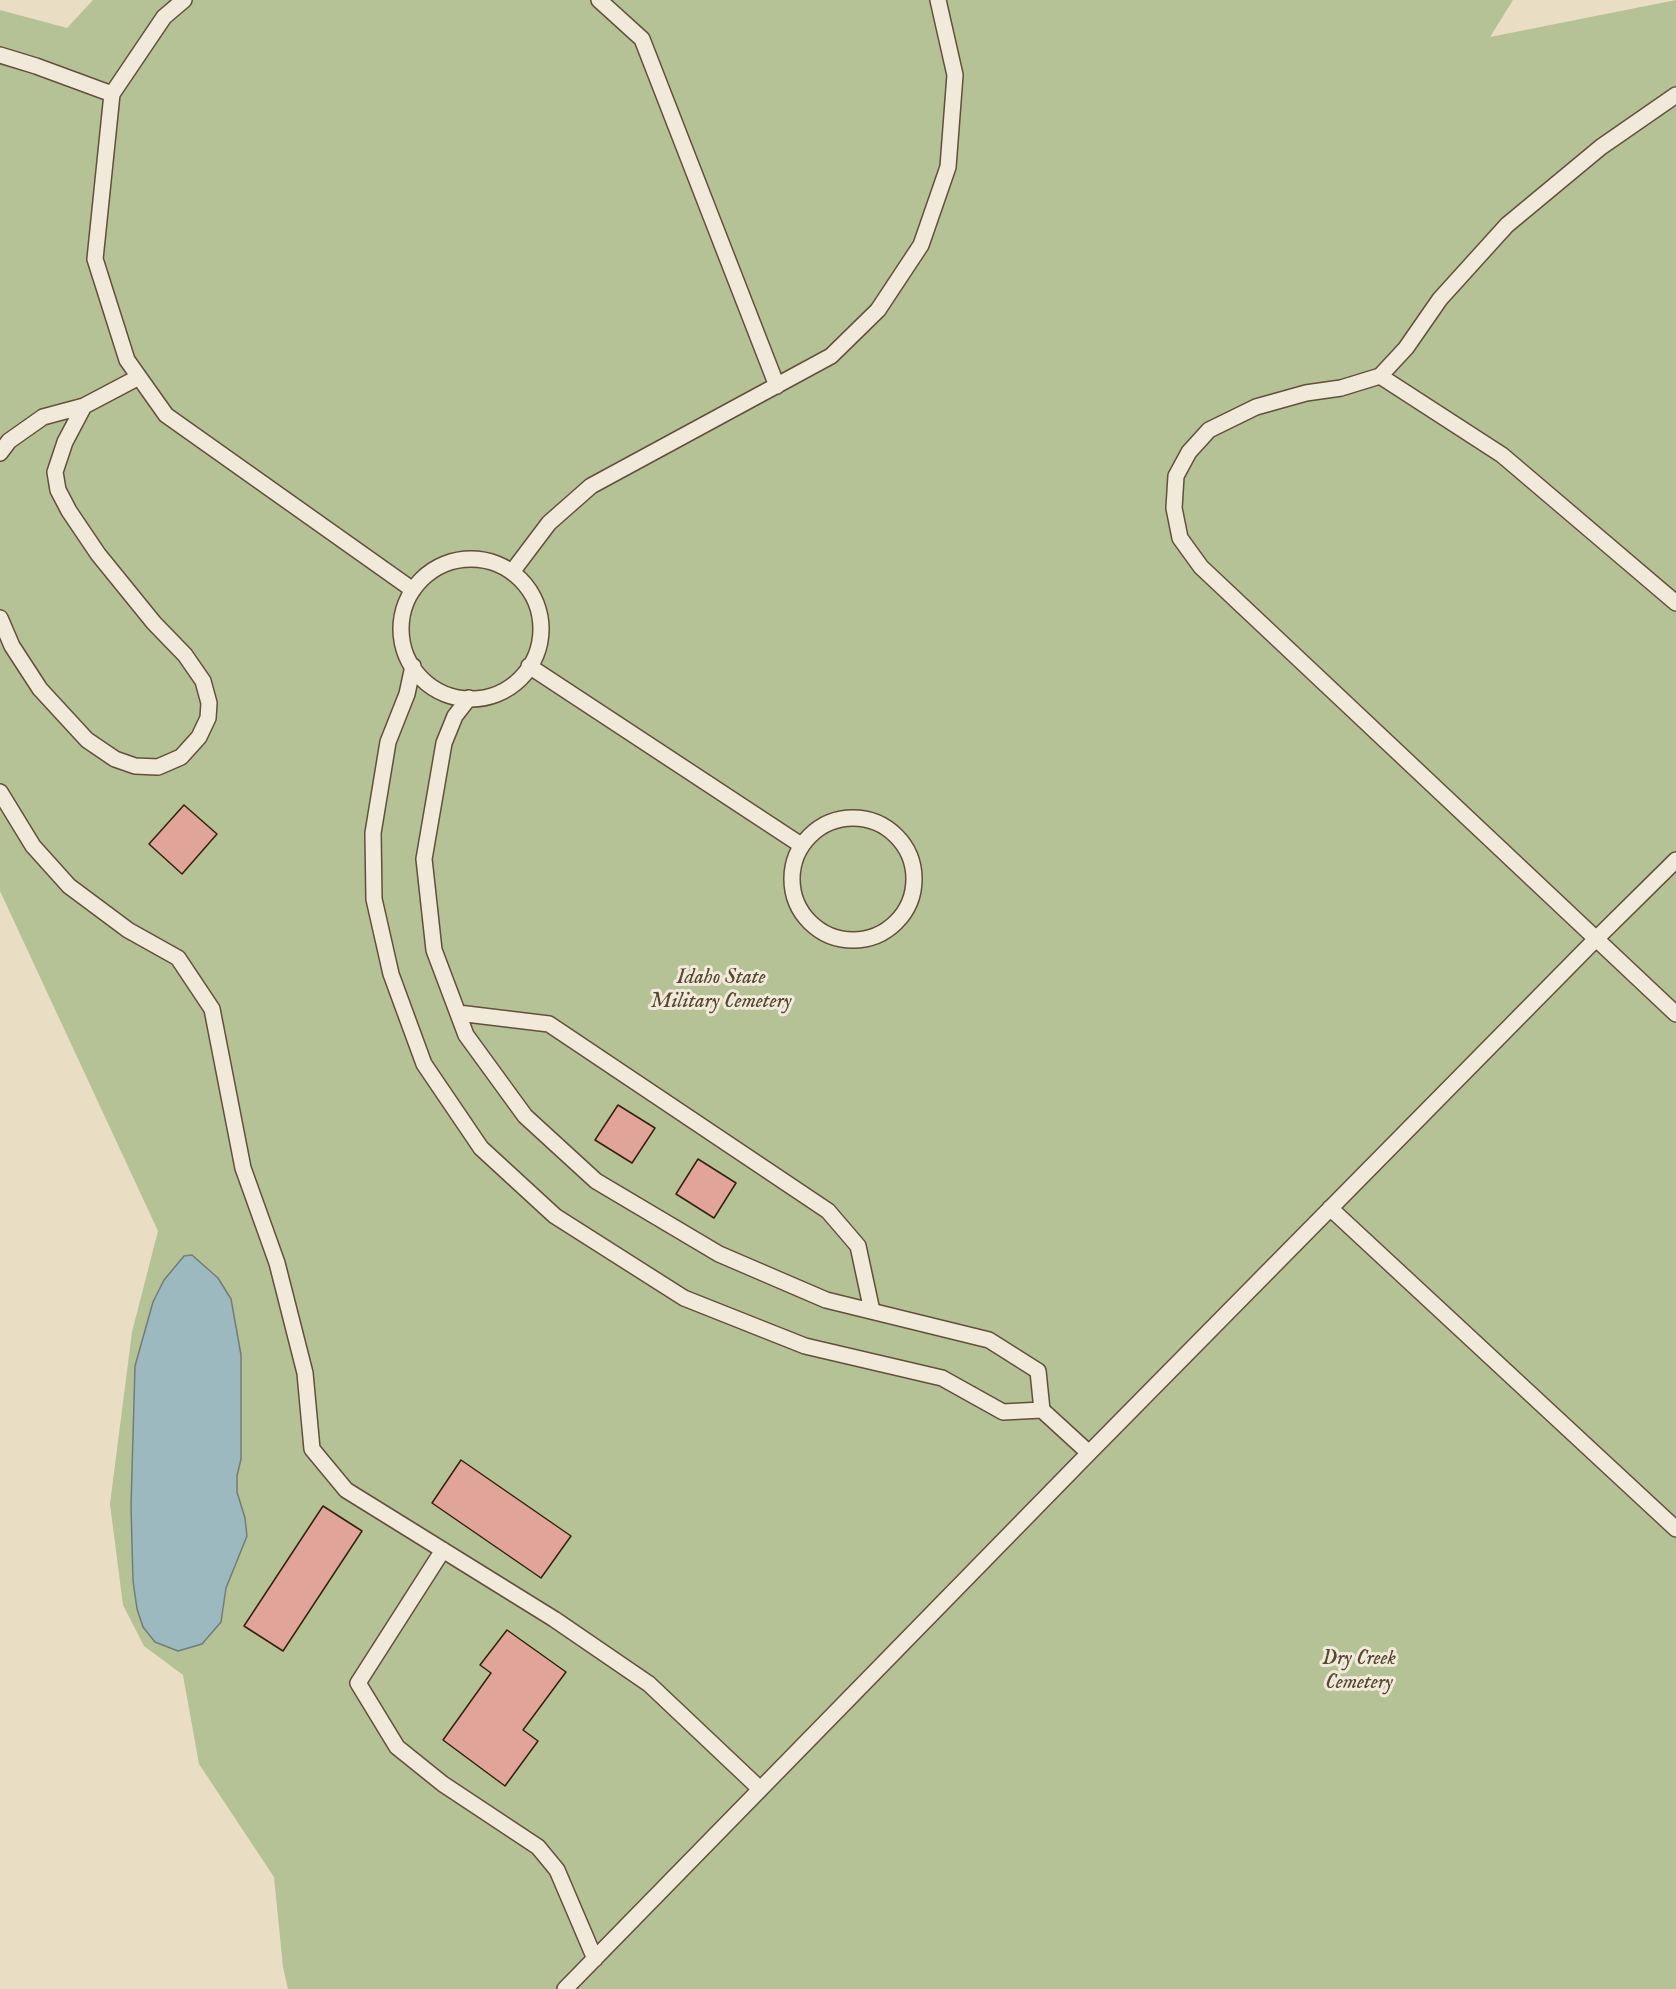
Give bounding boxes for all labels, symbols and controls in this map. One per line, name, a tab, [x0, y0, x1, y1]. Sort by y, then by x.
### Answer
park label: Idaho State Military Cemetery	[650, 966, 792, 1016]
park label: Dry Creek Cemetery	[1322, 1647, 1396, 1697]

